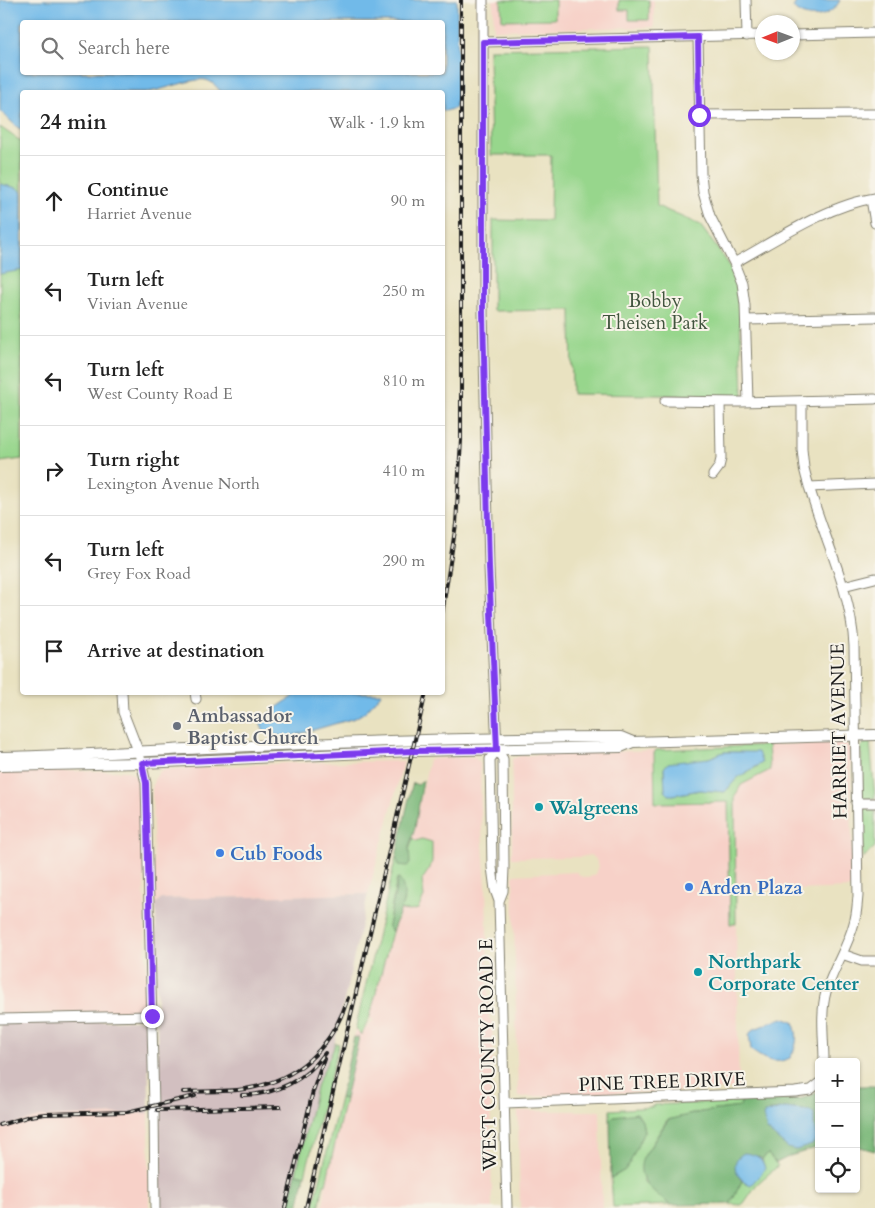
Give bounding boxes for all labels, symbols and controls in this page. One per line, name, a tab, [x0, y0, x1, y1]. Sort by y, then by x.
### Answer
north arrow	[755, 15, 800, 60]
search box	[20, 20, 445, 75]
icon: search	[38, 34, 66, 62]
text: Search here	[78, 35, 170, 61]
route start	[688, 104, 711, 127]
text: 24 min	[40, 108, 107, 137]
text: Walk · 1.9 km	[328, 112, 425, 134]
text: Continue	[87, 177, 169, 203]
icon: ahead	[40, 187, 68, 215]
text: 90 m	[391, 190, 425, 212]
text: Harriet Avenue	[87, 203, 192, 225]
text: Turn left	[87, 267, 164, 293]
icon: left	[40, 277, 68, 305]
text: 250 m	[383, 280, 425, 302]
park label: Bobby Theisen Park	[602, 288, 709, 336]
text: Vivian Avenue	[87, 293, 188, 315]
text: Turn left	[87, 357, 164, 383]
icon: left	[40, 367, 68, 395]
text: 810 m	[383, 370, 425, 392]
text: West County Road E	[87, 383, 233, 405]
text: Turn right	[87, 447, 179, 473]
icon: right	[40, 457, 68, 485]
text: 410 m	[383, 460, 425, 482]
text: Lexington Avenue North	[87, 473, 260, 495]
text: Turn left	[87, 537, 164, 563]
icon: left	[40, 547, 68, 575]
text: 290 m	[383, 550, 425, 572]
text: Grey Fox Road	[87, 563, 191, 585]
icon: arrive	[40, 637, 68, 665]
text: Arrive at destination	[87, 638, 264, 664]
street label: HARRIET AVENUE	[824, 643, 854, 819]
place label: Ambassador Baptist Church	[187, 703, 319, 751]
marker: Ambassador Baptist Church	[171, 720, 183, 732]
place label: Walgreens	[548, 795, 638, 821]
marker: Walgreens	[533, 801, 545, 813]
place label: Cub Foods	[230, 841, 323, 867]
marker: Cub Foods	[214, 847, 226, 859]
place label: Arden Plaza	[699, 875, 803, 901]
marker: Arden Plaza	[683, 881, 695, 893]
street label: WEST COUNTY ROAD E	[473, 939, 503, 1172]
place label: Northpark Corporate Center	[708, 949, 859, 997]
marker: Northpark Corporate Center	[692, 966, 704, 978]
route end	[141, 1005, 164, 1028]
map controls	[815, 1058, 860, 1193]
button: +	[815, 1058, 860, 1103]
street label: PINE TREE DRIVE	[578, 1066, 746, 1098]
button: −	[815, 1103, 860, 1148]
button: locate	[815, 1148, 860, 1193]

